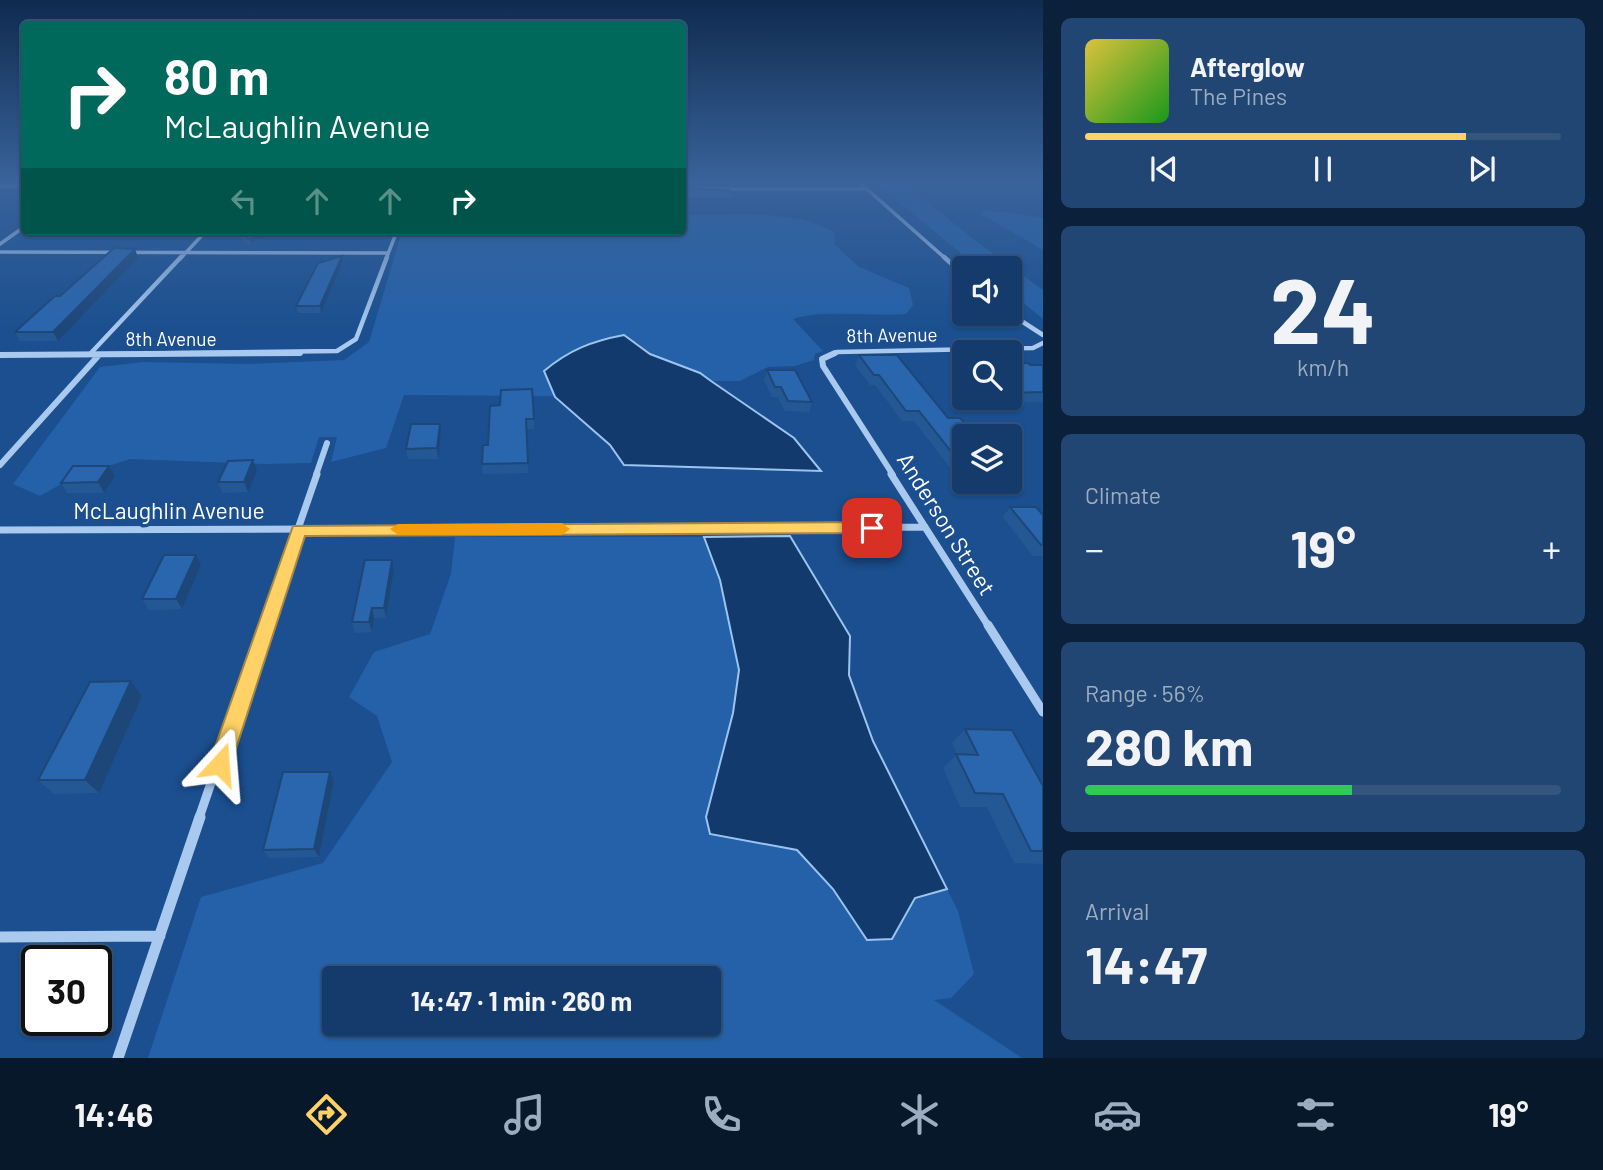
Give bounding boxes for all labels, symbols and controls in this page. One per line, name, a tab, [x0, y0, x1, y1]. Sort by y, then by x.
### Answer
text: 80 m	[164, 46, 269, 105]
icon: right	[49, 49, 140, 140]
text: Afterglow	[1190, 51, 1305, 82]
text: The Pines	[1190, 82, 1287, 110]
text: McLaughlin Avenue	[164, 106, 430, 144]
icon: previous	[1145, 150, 1183, 188]
icon: pause	[1304, 150, 1342, 188]
icon: next	[1463, 150, 1501, 188]
icon: left	[225, 182, 263, 220]
icon: ahead	[298, 182, 336, 220]
icon: ahead	[371, 182, 409, 220]
icon: right	[444, 182, 482, 220]
text: 24	[1270, 253, 1376, 362]
map controls	[952, 256, 1022, 494]
button: sound	[952, 256, 1022, 326]
street label: 8th Avenue	[846, 322, 938, 347]
street label: 8th Avenue	[125, 327, 217, 350]
button: search	[952, 340, 1022, 410]
text: km/h	[1297, 353, 1349, 381]
button: layers	[952, 424, 1022, 494]
street label: Anderson Street	[892, 447, 1002, 600]
text: Climate	[1085, 481, 1161, 509]
street label: McLaughlin Avenue	[73, 496, 265, 524]
pin	[842, 498, 902, 558]
icon: arrive	[853, 509, 891, 547]
text: 19°	[1290, 516, 1356, 578]
text: −	[1085, 525, 1104, 571]
text: +	[1542, 525, 1561, 571]
text: Range · 56%	[1085, 679, 1205, 707]
text: 280 km	[1085, 714, 1253, 776]
position arrow	[183, 727, 257, 801]
text: Arrival	[1085, 897, 1149, 925]
text: 14:47	[1085, 932, 1207, 994]
speed limit sign: 30	[21, 945, 112, 1036]
text: 14:47 · 1 min · 260 m	[411, 985, 632, 1016]
icon: directions	[302, 1090, 351, 1139]
icon: music	[500, 1090, 549, 1139]
icon: phone	[697, 1090, 746, 1139]
icon: climate	[895, 1090, 944, 1139]
icon: car	[1093, 1090, 1142, 1139]
icon: filters	[1291, 1090, 1340, 1139]
text: 14:46	[74, 1095, 153, 1133]
text: 19°	[1488, 1095, 1529, 1133]

